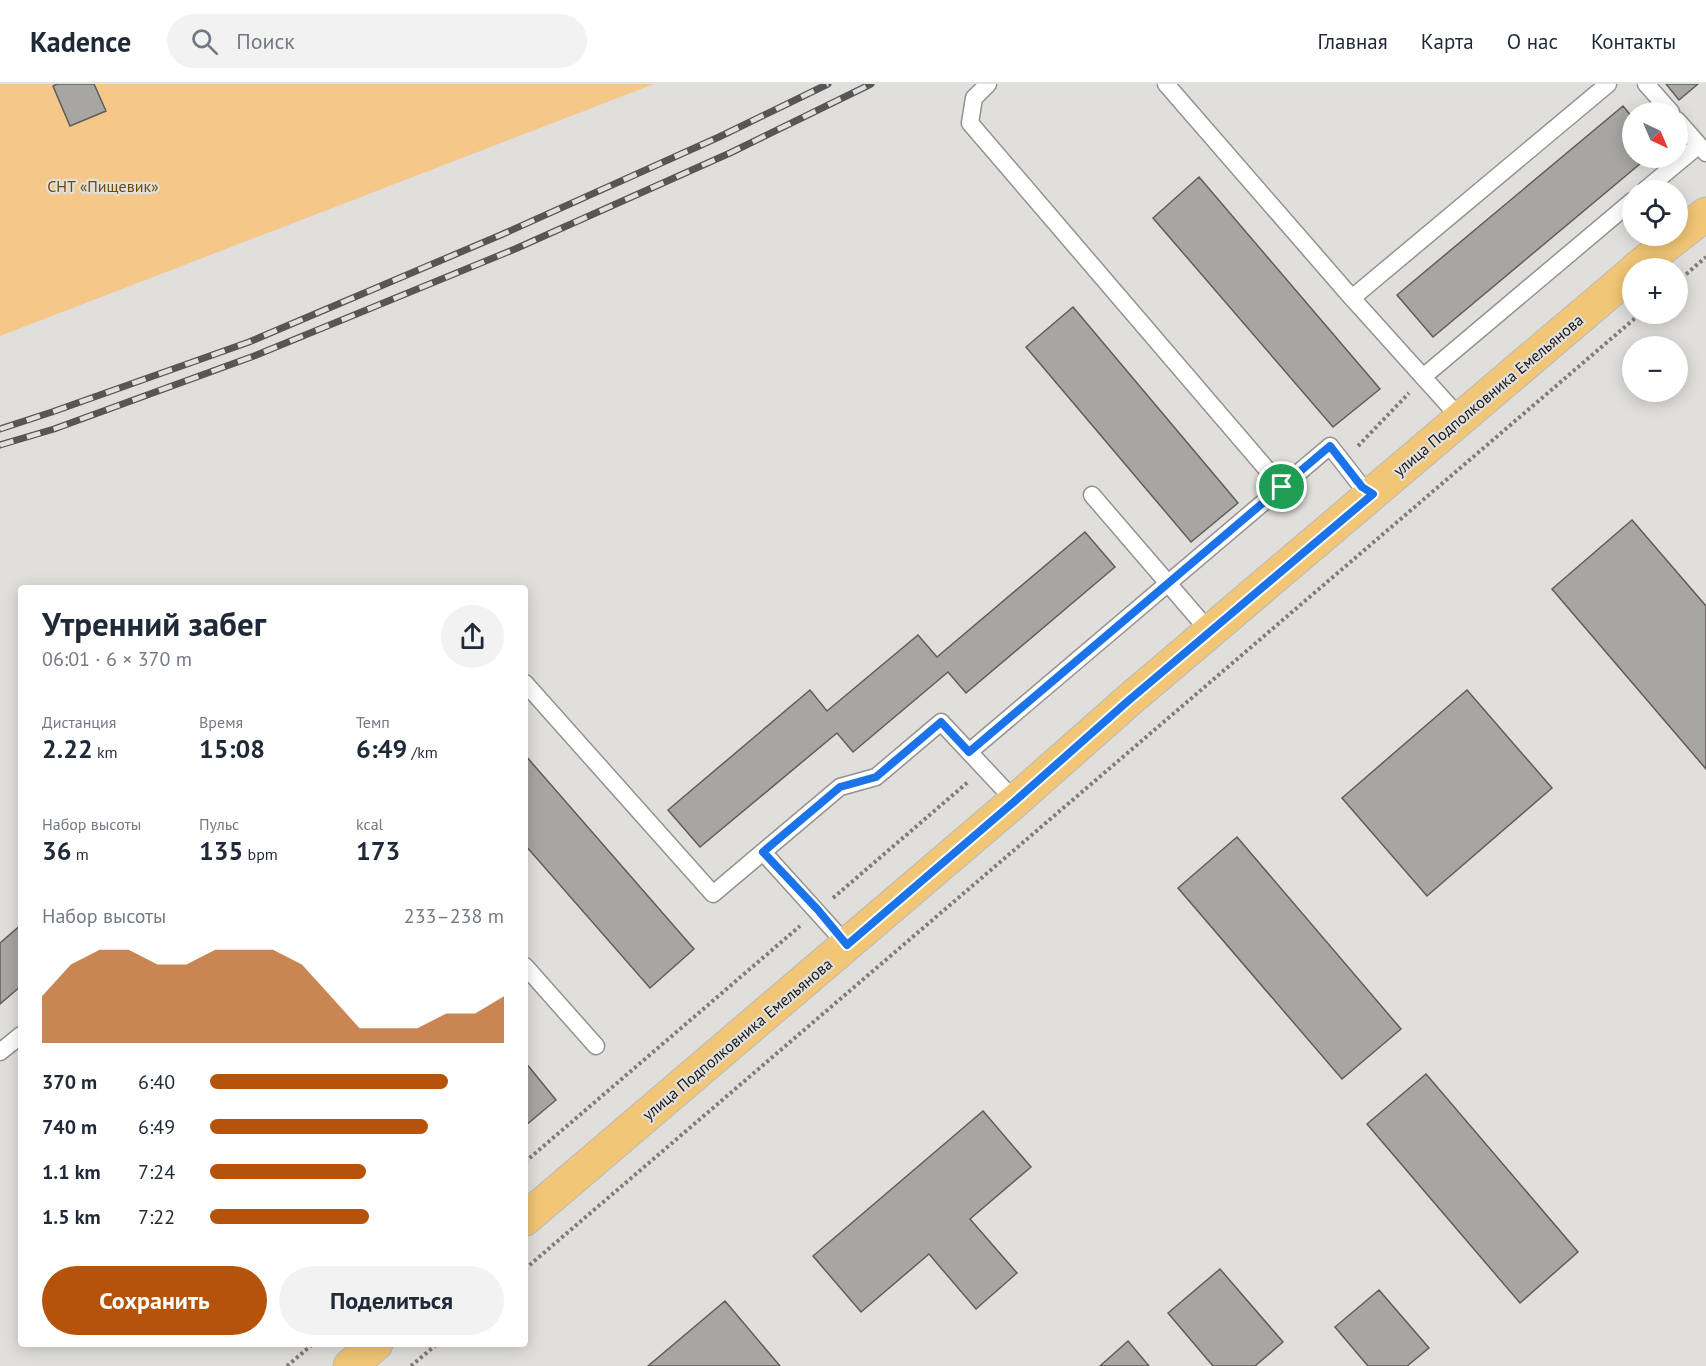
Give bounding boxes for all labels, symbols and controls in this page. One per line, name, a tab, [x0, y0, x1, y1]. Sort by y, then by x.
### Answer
search box	[167, 14, 587, 68]
text: Kadence	[30, 23, 131, 60]
icon: search	[188, 25, 221, 58]
text: Поиск	[236, 27, 295, 55]
text: Главная	[1317, 28, 1388, 55]
text: Карта	[1421, 28, 1474, 55]
text: О нас	[1507, 28, 1558, 55]
text: Контакты	[1591, 28, 1676, 55]
north arrow	[1622, 102, 1688, 168]
map controls	[1622, 102, 1688, 402]
park label: СНТ «Пищевик»	[47, 176, 159, 196]
button: locate	[1622, 180, 1688, 246]
button: +	[1622, 258, 1688, 324]
street label: улица Подполковника Емельянова	[1389, 310, 1587, 480]
button: −	[1622, 336, 1688, 402]
pin	[1256, 461, 1307, 512]
icon: arrive	[1265, 470, 1298, 503]
text: Утренний забег	[42, 602, 266, 645]
button: share	[441, 605, 504, 668]
text: 06:01 · 6 × 370 m	[42, 646, 192, 672]
text: Дистанция	[42, 712, 116, 732]
text: Время	[199, 712, 243, 732]
text: Темп	[356, 712, 390, 732]
text: 2.22	[42, 732, 93, 765]
text: 15:08	[199, 732, 265, 765]
text: 6:49	[356, 732, 407, 765]
text: km	[93, 742, 118, 762]
text: /km	[407, 742, 438, 762]
text: Набор высоты	[42, 814, 141, 834]
text: Пульс	[199, 814, 239, 834]
text: kcal	[356, 814, 383, 834]
text: 36	[42, 834, 71, 867]
text: 135	[199, 834, 243, 867]
text: 173	[356, 834, 400, 867]
text: m	[71, 844, 89, 864]
text: bpm	[243, 844, 278, 864]
text: Набор высоты	[42, 903, 166, 929]
text: 233–238 m	[404, 903, 504, 929]
street label: улица Подполковника Емельянова	[638, 954, 836, 1124]
text: 370 m	[42, 1069, 97, 1095]
text: 6:40	[138, 1069, 175, 1095]
text: 740 m	[42, 1114, 97, 1140]
text: 6:49	[138, 1114, 175, 1140]
text: 1.1 km	[42, 1159, 101, 1185]
text: 7:24	[138, 1159, 175, 1185]
text: 1.5 km	[42, 1204, 101, 1230]
text: 7:22	[138, 1204, 175, 1230]
button: Сохранить	[42, 1266, 267, 1335]
button: Поделиться	[279, 1266, 504, 1335]

